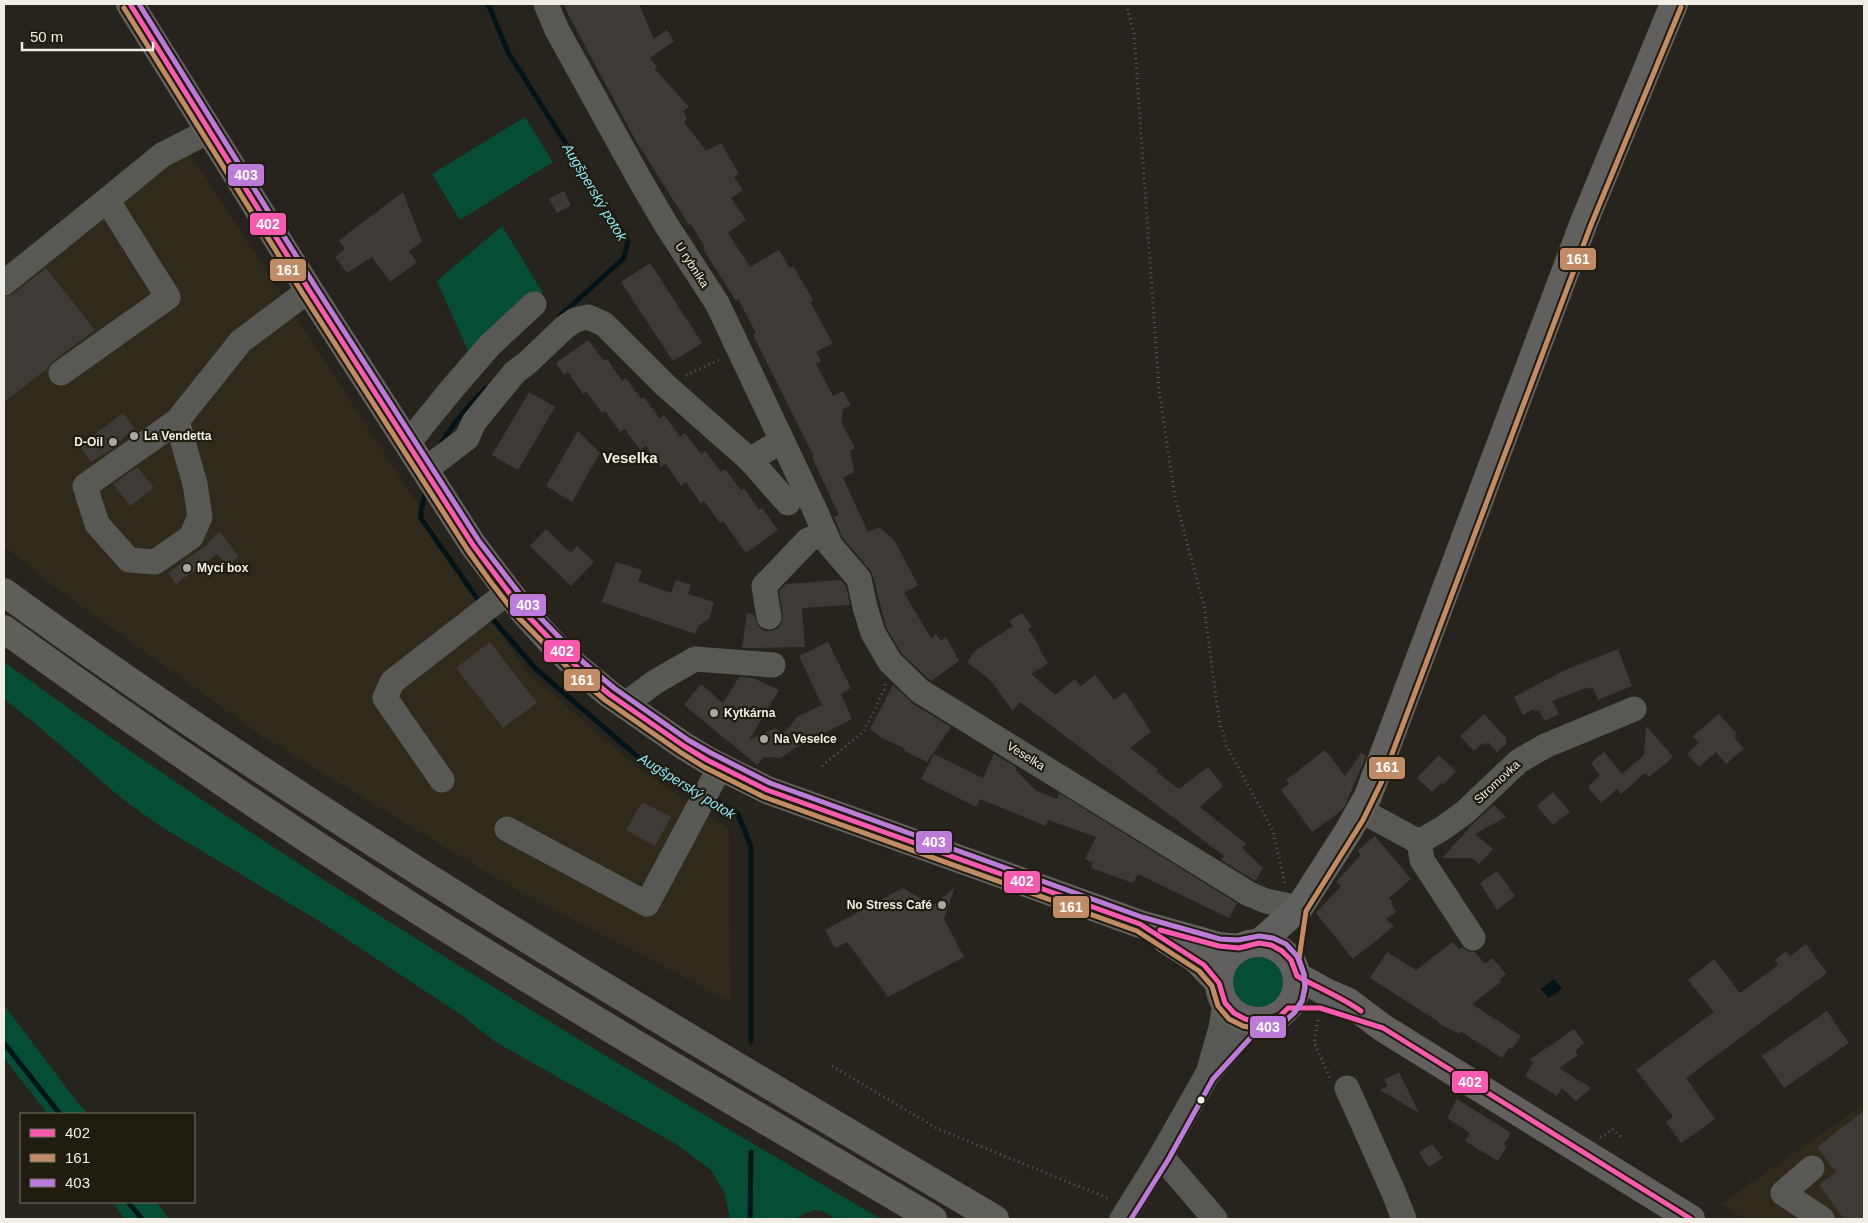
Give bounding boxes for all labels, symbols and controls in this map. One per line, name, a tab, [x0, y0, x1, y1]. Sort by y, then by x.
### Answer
scale bar	[22, 20, 154, 52]
text: 50 m	[30, 28, 63, 45]
water label: Augšperský potok	[559, 139, 631, 245]
line badge: 403	[227, 163, 265, 187]
text: 403	[234, 167, 258, 183]
line badge: 402	[249, 212, 287, 236]
text: 402	[256, 216, 280, 232]
street label: U rybníka	[672, 240, 712, 291]
line badge: 161	[1559, 247, 1597, 271]
text: 161	[1566, 251, 1590, 267]
line badge: 161	[269, 258, 307, 282]
text: 161	[276, 262, 300, 278]
place label: La Vendetta	[144, 429, 212, 443]
marker: La Vendetta	[128, 430, 140, 442]
place label: D-Oil	[74, 435, 103, 449]
marker: D-Oil	[107, 436, 119, 448]
district label: Veselka	[602, 449, 658, 466]
place label: Mycí box	[197, 561, 249, 575]
marker: Mycí box	[181, 562, 193, 574]
line badge: 403	[509, 593, 547, 617]
text: 403	[516, 597, 540, 613]
line badge: 402	[543, 639, 581, 663]
text: 402	[550, 643, 574, 659]
line badge: 161	[563, 668, 601, 692]
text: 161	[570, 672, 594, 688]
place label: Kytkárna	[724, 706, 776, 720]
marker: Kytkárna	[708, 707, 720, 719]
place label: Na Veselce	[774, 732, 837, 746]
marker: Na Veselce	[758, 733, 770, 745]
street label: Veselka	[1004, 739, 1048, 773]
water label: Augšperský potok	[635, 749, 739, 823]
line badge: 161	[1368, 756, 1406, 780]
street label: Stromovka	[1471, 757, 1523, 807]
text: 161	[1375, 759, 1399, 775]
line badge: 403	[915, 830, 953, 854]
text: 403	[922, 834, 946, 850]
line badge: 402	[1003, 870, 1041, 894]
text: 402	[1010, 873, 1034, 889]
line badge: 161	[1052, 895, 1090, 919]
place label: No Stress Café	[847, 898, 932, 912]
marker: No Stress Café	[936, 899, 948, 911]
text: 161	[1059, 899, 1083, 915]
line badge: 403	[1249, 1015, 1287, 1039]
text: 403	[1256, 1019, 1280, 1035]
line badge: 402	[1451, 1070, 1489, 1094]
text: 402	[1458, 1074, 1482, 1090]
unlabelled marker	[1196, 1095, 1206, 1105]
legend	[20, 1113, 195, 1203]
text: 402	[65, 1124, 90, 1141]
text: 161	[65, 1149, 90, 1166]
text: 403	[65, 1174, 90, 1191]

